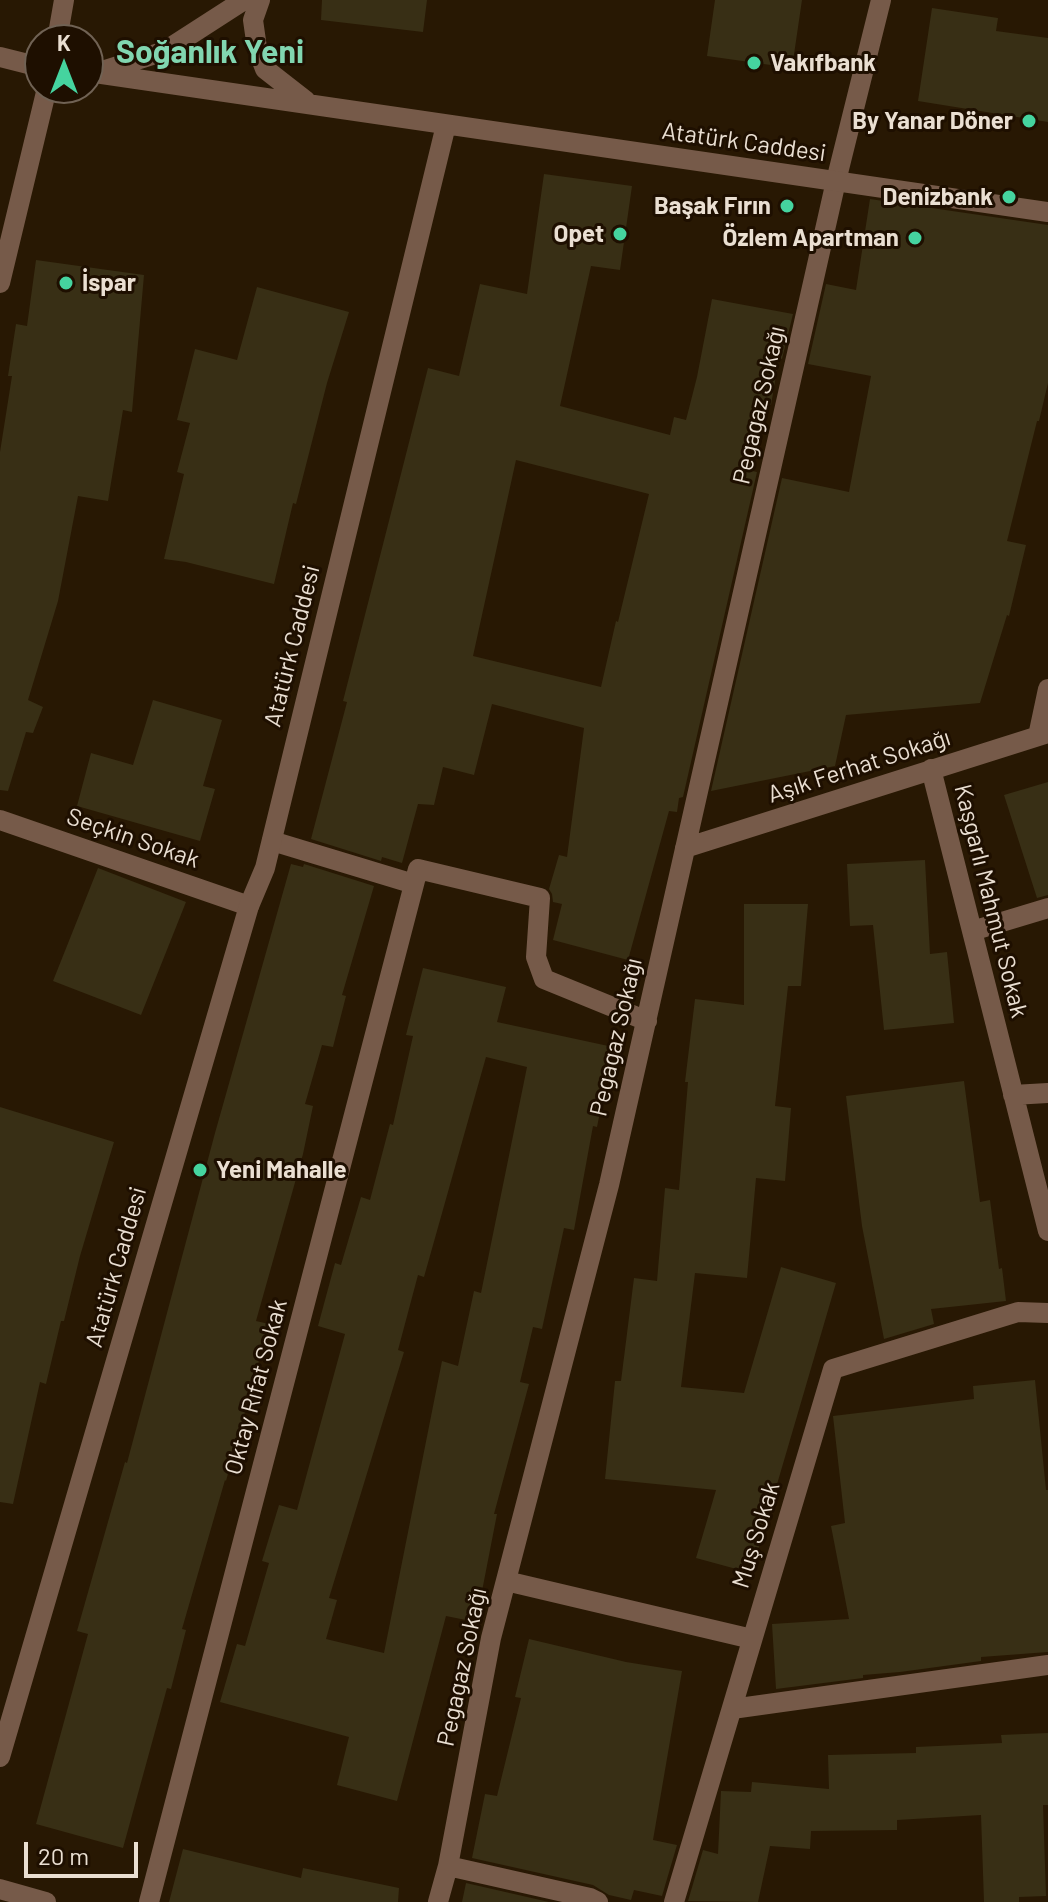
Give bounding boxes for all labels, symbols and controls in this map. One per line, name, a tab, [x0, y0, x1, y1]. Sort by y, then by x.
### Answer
north arrow	[24, 24, 104, 104]
text: K	[57, 29, 71, 55]
district label: Soğanlık Yeni	[116, 33, 304, 71]
place label: Vakıfbank	[770, 49, 876, 77]
marker: Vakıfbank	[745, 54, 763, 72]
place label: By Yanar Döner	[852, 107, 1013, 135]
marker: By Yanar Döner	[1020, 112, 1038, 130]
street label: Atatürk Caddesi	[660, 116, 828, 168]
place label: Denizbank	[883, 183, 993, 211]
marker: Denizbank	[1000, 188, 1018, 206]
place label: Başak Fırın	[654, 192, 771, 220]
marker: Başak Fırın	[778, 197, 796, 215]
place label: Opet	[554, 220, 604, 248]
place label: Özlem Apartman	[723, 224, 899, 252]
marker: Opet	[611, 225, 629, 243]
marker: Özlem Apartman	[906, 229, 924, 247]
place label: İspar	[82, 269, 136, 297]
marker: İspar	[57, 274, 75, 292]
street label: Pegagaz Sokağı	[727, 323, 791, 487]
street label: Atatürk Caddesi	[258, 562, 326, 730]
street label: Aşık Ferhat Sokağı	[764, 723, 954, 809]
street label: Kaşgarlı Mahmut Sokak	[948, 781, 1034, 1021]
street label: Seçkin Sokak	[63, 802, 203, 874]
street label: Pegagaz Sokağı	[584, 955, 648, 1119]
place label: Yeni Mahalle	[216, 1156, 347, 1184]
marker: Yeni Mahalle	[191, 1161, 209, 1179]
street label: Atatürk Caddesi	[79, 1183, 153, 1351]
street label: Oktay Rıfat Sokak	[219, 1296, 293, 1478]
street label: Muş Sokak	[726, 1478, 786, 1592]
street label: Pegagaz Sokağı	[431, 1585, 493, 1749]
scale bar	[28, 1826, 142, 1876]
text: 20 m	[38, 1841, 89, 1870]

